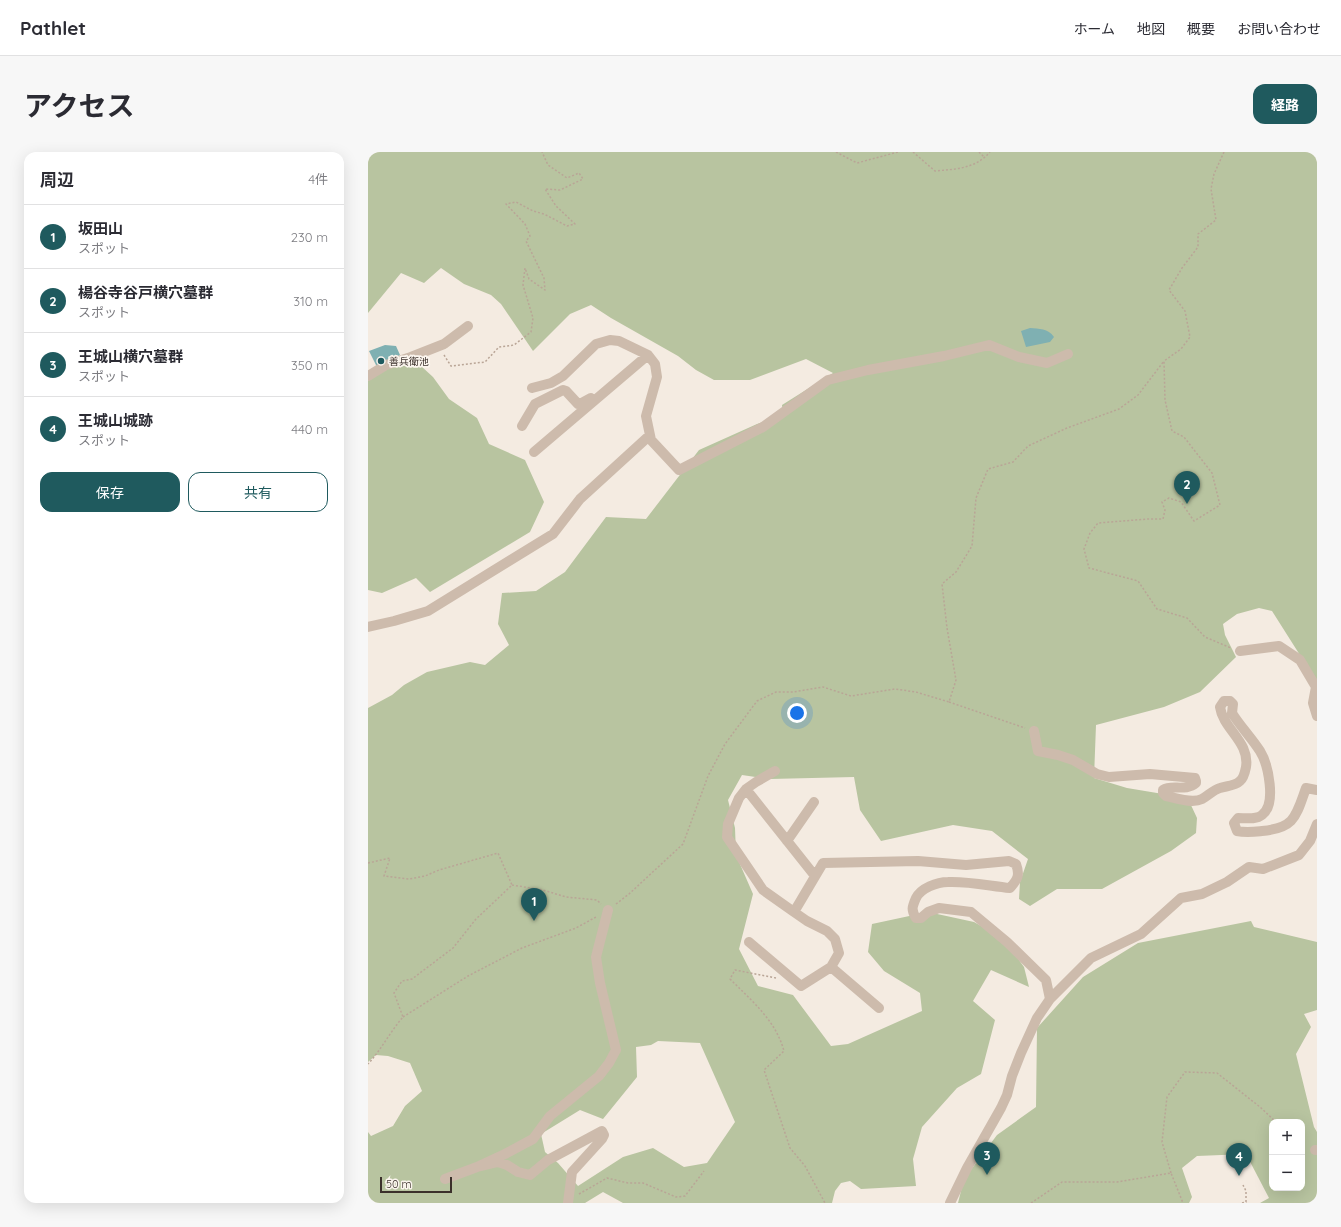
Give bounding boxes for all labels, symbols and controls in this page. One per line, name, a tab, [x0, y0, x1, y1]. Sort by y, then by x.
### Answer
text: Pathlet	[20, 16, 86, 40]
text: ホーム	[1073, 20, 1115, 38]
text: 地図	[1137, 20, 1165, 38]
text: 概要	[1187, 20, 1215, 38]
text: お問い合わせ	[1237, 20, 1321, 38]
button: 経路	[1253, 84, 1317, 124]
text: アクセス	[24, 88, 135, 123]
text: 周辺	[40, 169, 74, 190]
text: 4件	[308, 171, 328, 187]
text: 坂田山	[78, 219, 123, 238]
text: 1	[50, 229, 56, 245]
text: 230 m	[291, 229, 328, 245]
text: スポット	[78, 240, 130, 256]
text: 楊谷寺谷戸横穴墓群	[78, 283, 213, 302]
text: 2	[49, 293, 57, 309]
text: 310 m	[293, 293, 328, 309]
text: スポット	[78, 304, 130, 320]
text: 王城山横穴墓群	[78, 347, 183, 366]
place label: 善兵衛池	[389, 355, 429, 368]
marker: 善兵衛池	[376, 356, 386, 366]
text: 3	[50, 357, 56, 373]
text: 350 m	[291, 357, 328, 373]
text: スポット	[78, 368, 130, 384]
text: 王城山城跡	[78, 411, 153, 430]
text: 4	[49, 421, 57, 437]
text: 440 m	[291, 421, 328, 437]
text: スポット	[78, 432, 130, 448]
pin: 2	[1174, 471, 1200, 504]
button: 保存	[40, 472, 180, 512]
button: 共有	[188, 472, 328, 512]
your location	[787, 703, 807, 723]
pin: 1	[521, 888, 547, 921]
map controls	[1269, 1119, 1305, 1191]
button: +	[1269, 1119, 1305, 1155]
pin: 3	[974, 1142, 1000, 1175]
pin: 4	[1226, 1143, 1252, 1176]
button: −	[1269, 1155, 1305, 1191]
scale bar	[380, 1175, 452, 1194]
text: 50 m	[386, 1177, 412, 1191]

